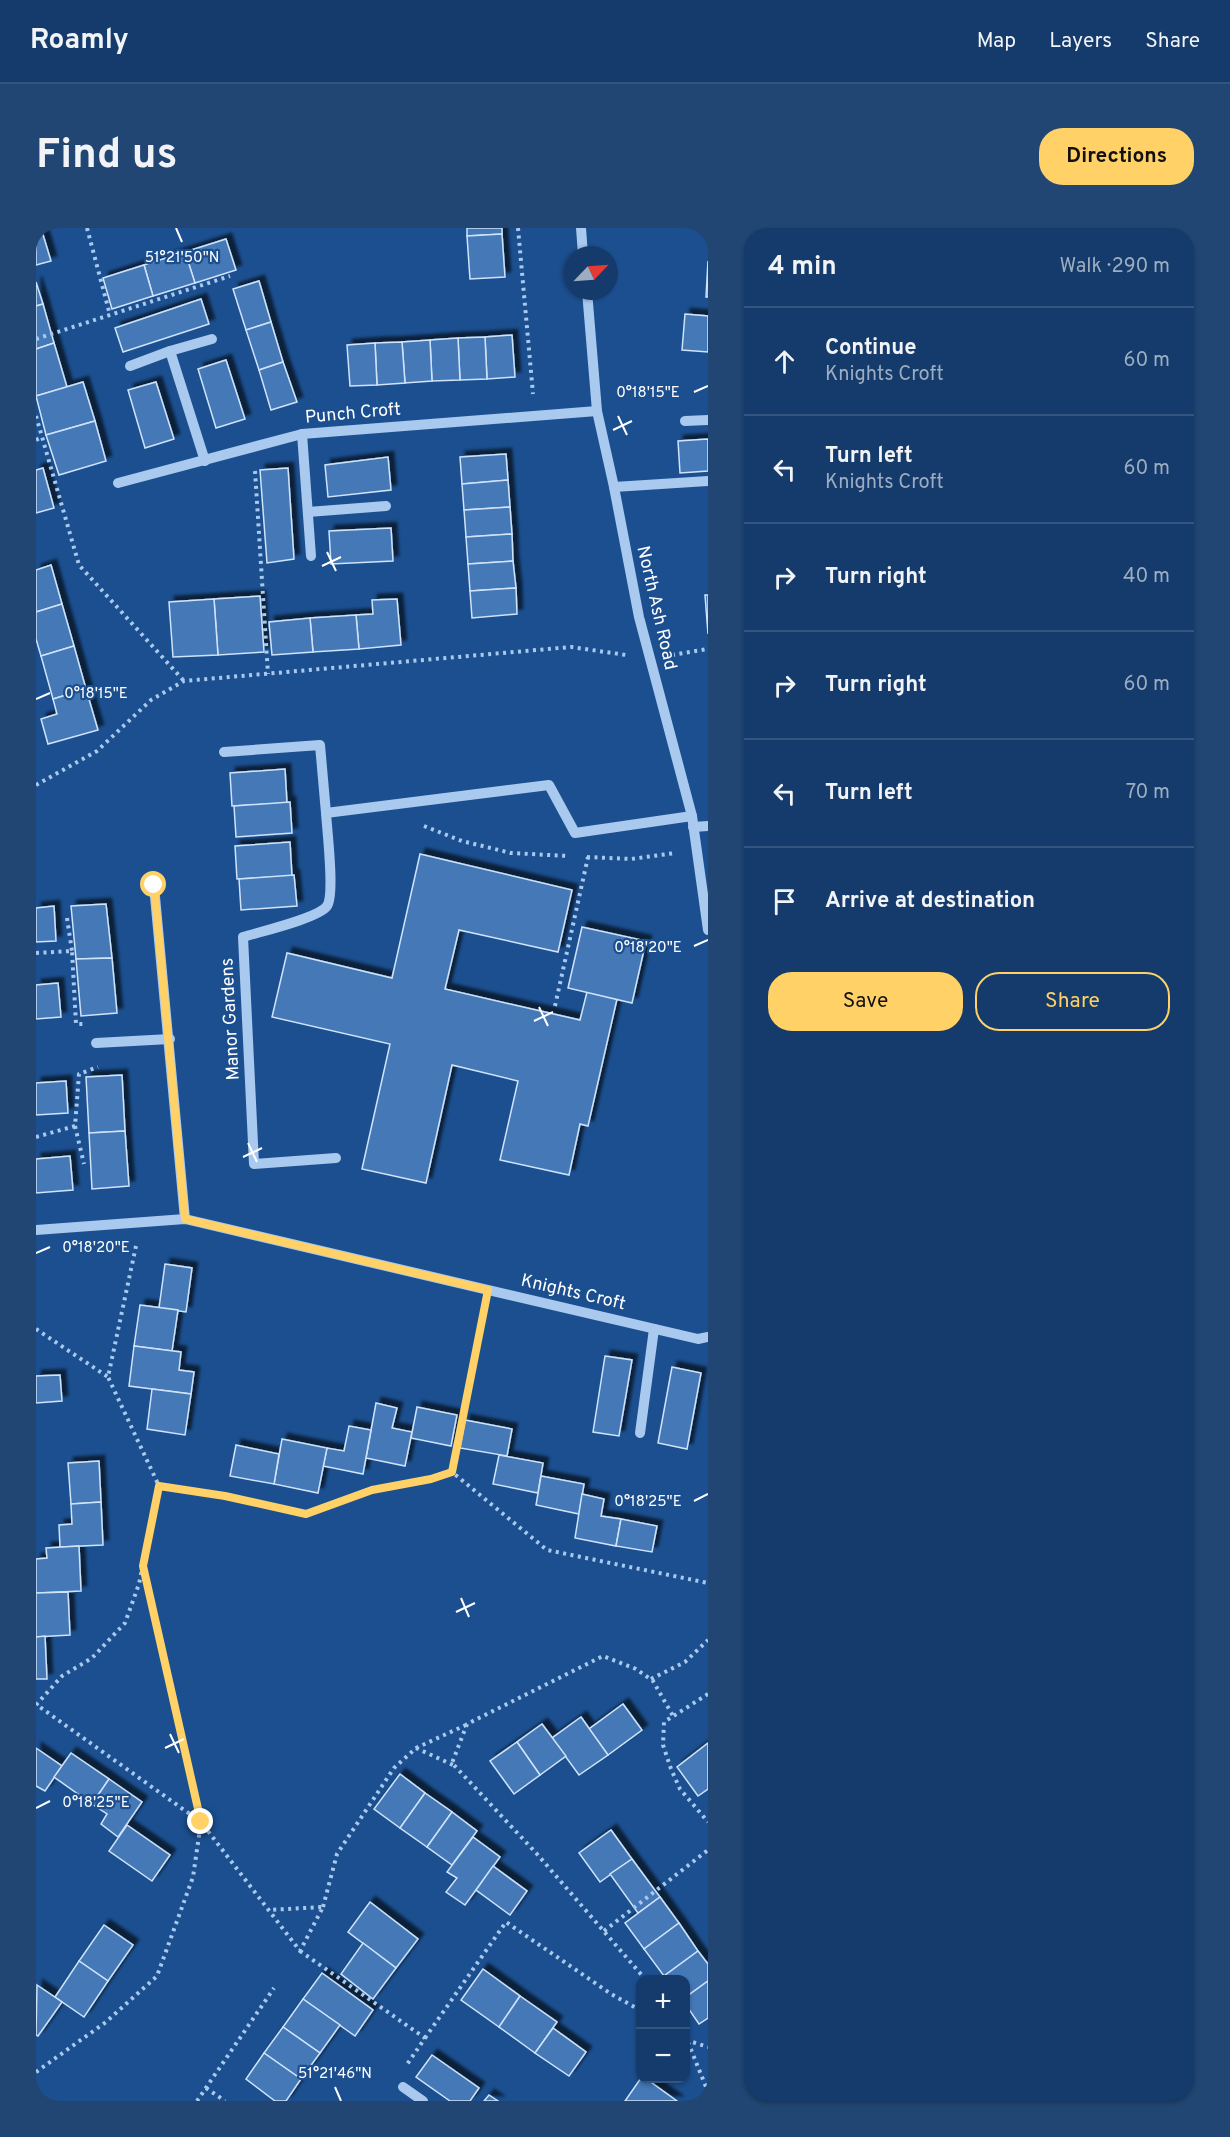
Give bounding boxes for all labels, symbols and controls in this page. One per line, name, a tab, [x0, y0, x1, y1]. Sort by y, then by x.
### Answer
text: Roamly	[30, 23, 129, 59]
text: Map	[977, 28, 1016, 55]
text: Layers	[1049, 28, 1112, 55]
text: Share	[1145, 28, 1200, 55]
button: Directions	[1039, 128, 1194, 185]
text: Find us	[36, 130, 177, 183]
north arrow	[564, 246, 618, 300]
text: 51°21'50"N	[145, 249, 219, 268]
text: 4 min	[768, 251, 837, 284]
text: Walk · 290 m	[1059, 254, 1170, 280]
text: Continue	[825, 335, 916, 362]
icon: ahead	[768, 345, 801, 378]
text: 60 m	[1124, 348, 1170, 374]
text: Knights Croft	[825, 362, 944, 388]
text: 0°18'15"E	[616, 384, 680, 403]
street label: Punch Croft	[304, 398, 402, 430]
text: Turn left	[825, 443, 913, 470]
icon: left	[768, 453, 801, 486]
text: 60 m	[1124, 456, 1170, 482]
text: Knights Croft	[825, 470, 944, 496]
street label: North Ash Road	[631, 544, 681, 672]
icon: right	[768, 561, 801, 594]
text: Turn right	[825, 564, 927, 591]
text: 40 m	[1123, 564, 1170, 590]
icon: right	[768, 669, 801, 702]
text: Turn right	[825, 672, 927, 699]
text: 60 m	[1124, 672, 1170, 698]
text: 0°18'15"E	[64, 685, 128, 704]
icon: left	[768, 777, 801, 810]
text: Turn left	[825, 780, 913, 807]
text: 70 m	[1126, 780, 1170, 806]
route start	[140, 871, 166, 897]
icon: arrive	[768, 885, 801, 918]
text: Arrive at destination	[825, 888, 1035, 915]
text: 0°18'20"E	[614, 939, 682, 958]
street label: Manor Gardens	[216, 957, 246, 1081]
button: Save	[768, 972, 963, 1031]
button: Share	[975, 972, 1170, 1031]
text: 0°18'20"E	[62, 1239, 130, 1258]
street label: Knights Croft	[518, 1270, 628, 1316]
text: 0°18'25"E	[614, 1493, 682, 1512]
text: 0°18'25"E	[62, 1794, 130, 1813]
route end	[187, 1808, 213, 1834]
map controls	[636, 1975, 690, 2083]
button: +	[636, 1975, 690, 2029]
button: −	[636, 2029, 690, 2083]
text: 51°21'46"N	[298, 2065, 372, 2084]

